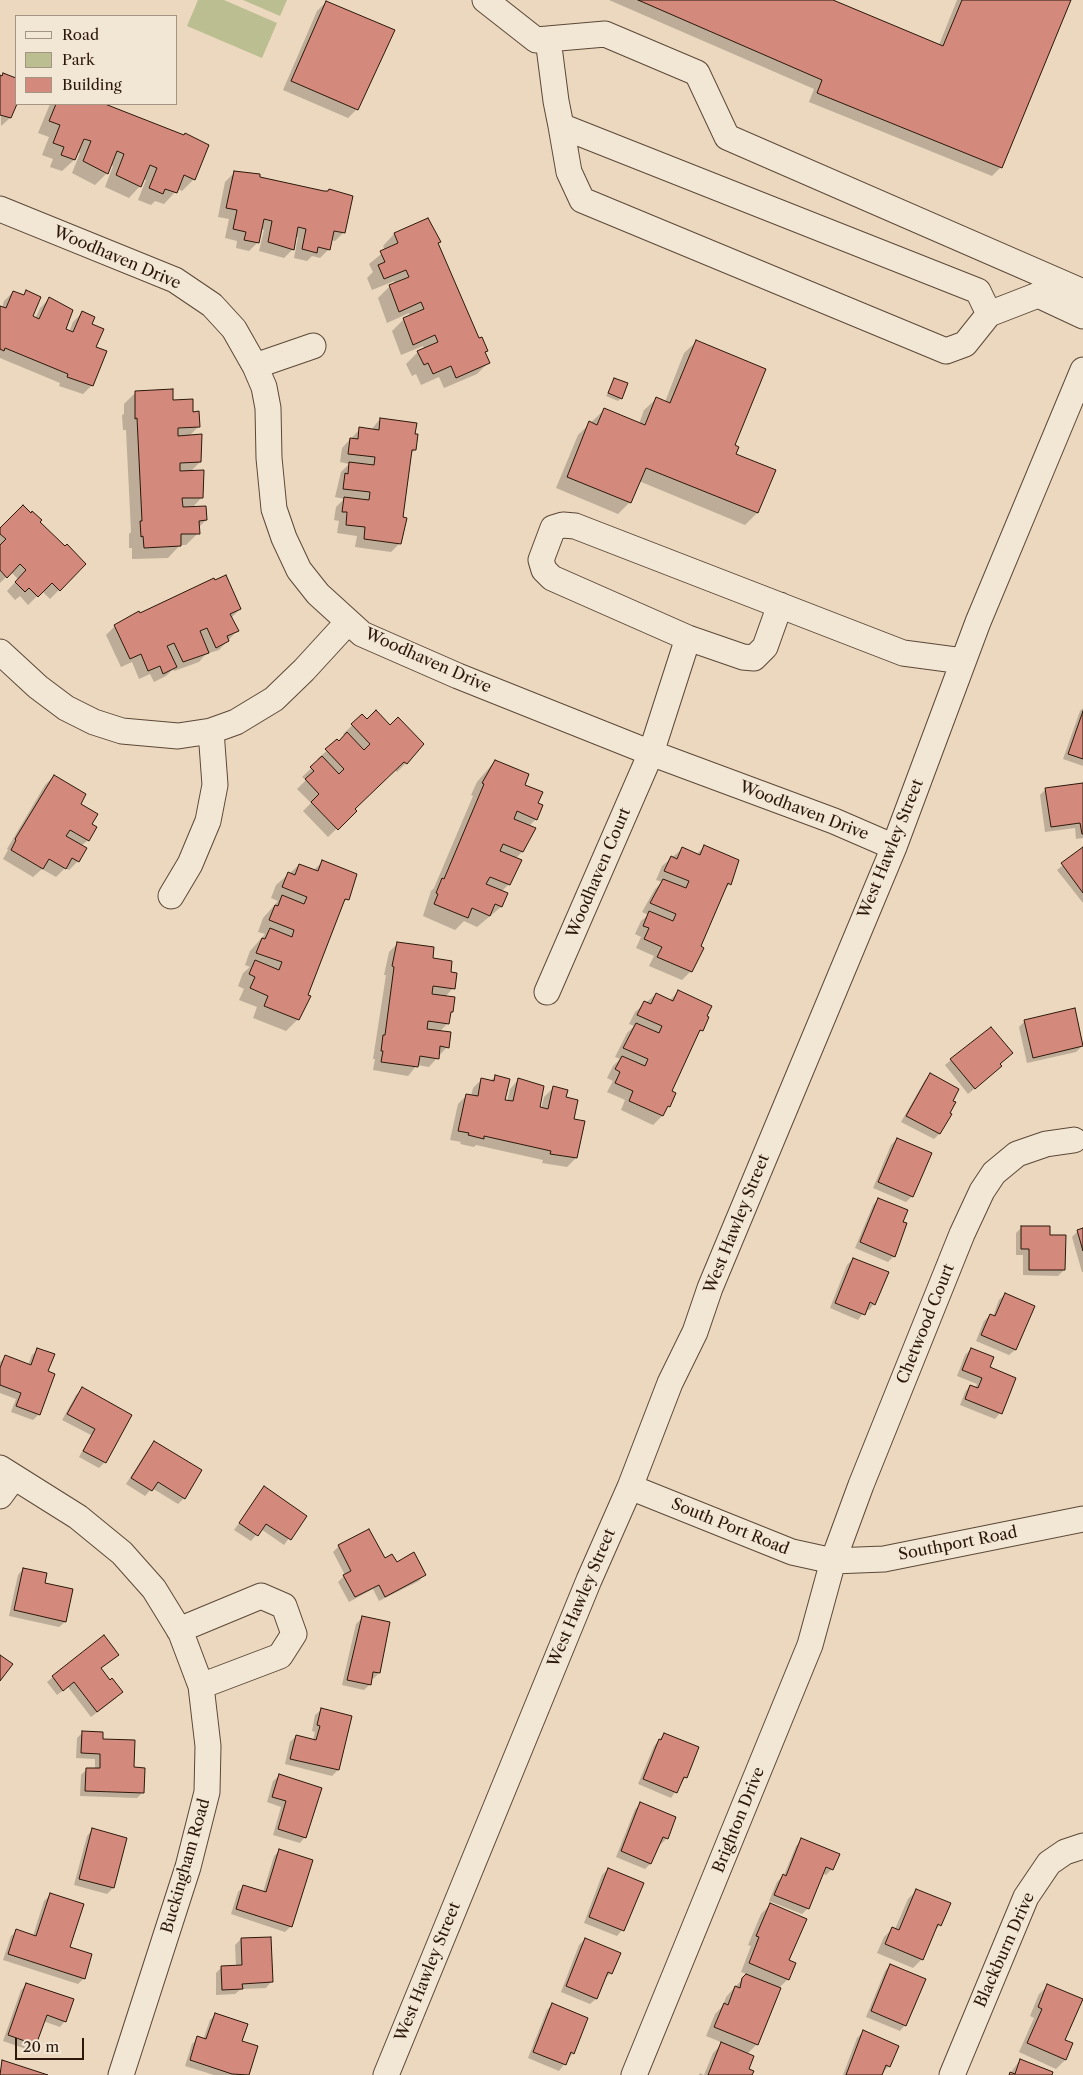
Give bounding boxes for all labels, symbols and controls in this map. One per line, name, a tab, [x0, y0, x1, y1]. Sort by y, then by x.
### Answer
legend	[15, 15, 178, 105]
text: Road	[62, 25, 99, 44]
text: Park	[62, 50, 95, 69]
text: Building	[62, 75, 122, 94]
street label: Woodhaven Drive	[50, 222, 184, 294]
street label: Woodhaven Drive	[362, 624, 494, 698]
street label: West Hawley Street	[854, 777, 928, 921]
street label: Woodhaven Drive	[737, 778, 871, 844]
street label: Woodhaven Court	[563, 805, 635, 941]
street label: West Hawley Street	[700, 1152, 774, 1296]
street label: Chetwood Court	[893, 1261, 959, 1387]
street label: South Port Road	[668, 1495, 792, 1559]
street label: Southport Road	[897, 1523, 1019, 1565]
street label: West Hawley Street	[544, 1526, 620, 1670]
street label: Brighton Drive	[709, 1764, 769, 1876]
street label: Buckingham Road	[158, 1796, 214, 1936]
street label: Blackburn Drive	[971, 1889, 1039, 2011]
street label: West Hawley Street	[391, 1900, 465, 2044]
scale bar	[18, 2028, 86, 2060]
text: 20 m	[23, 2037, 59, 2056]

